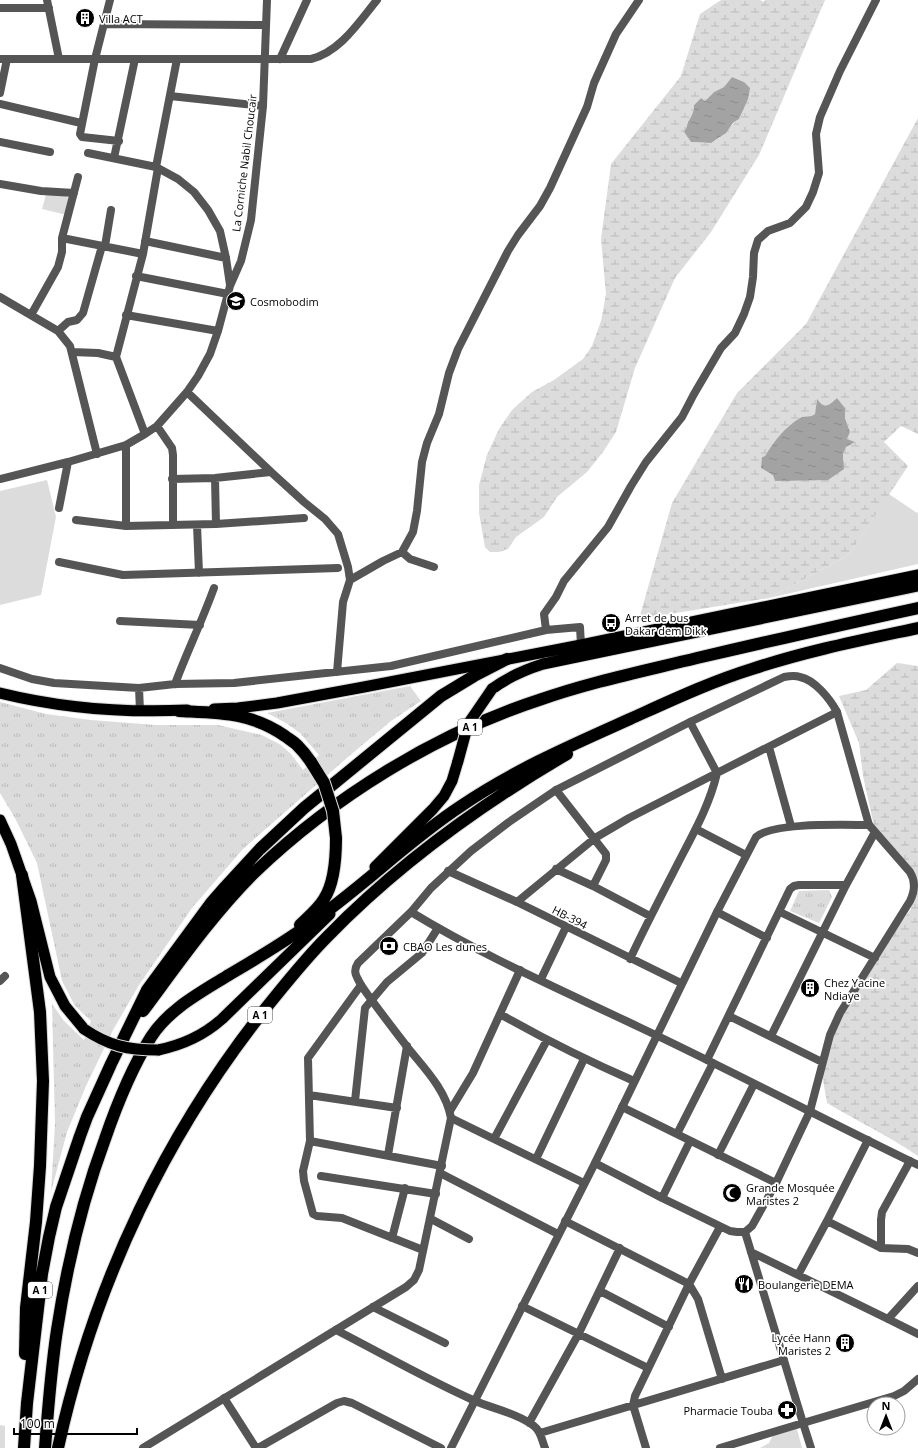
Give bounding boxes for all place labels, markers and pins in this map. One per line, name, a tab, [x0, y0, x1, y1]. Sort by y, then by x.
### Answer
building icon: Villa ACT	[74, 7, 96, 29]
place label: Villa ACT	[99, 11, 143, 26]
school or university icon: Cosmobodim	[225, 290, 247, 312]
place label: Cosmobodim	[250, 294, 319, 309]
place label: Arret de bus Dakar dem Dikk	[625, 610, 707, 638]
bus stop icon: Arret de bus Dakar dem Dikk	[600, 612, 622, 634]
bank icon: CBAO Les dunes	[378, 935, 400, 957]
place label: CBAO Les dunes	[403, 939, 487, 954]
place label: Chez Yacine Ndiaye	[824, 975, 885, 1003]
building icon: Chez Yacine Ndiaye	[799, 977, 821, 999]
place label: Grande Mosquée Maristes 2	[746, 1180, 835, 1208]
mosque icon: Grande Mosquée Maristes 2	[721, 1182, 743, 1204]
restaurant icon: Boulangerie DEMA	[733, 1273, 755, 1295]
place label: Boulangerie DEMA	[758, 1277, 854, 1292]
place label: Lycée Hann Maristes 2	[772, 1330, 831, 1358]
building icon: Lycée Hann Maristes 2	[834, 1332, 856, 1354]
pharmacy icon: Pharmacie Touba	[776, 1399, 798, 1421]
place label: Pharmacie Touba	[683, 1403, 773, 1418]

